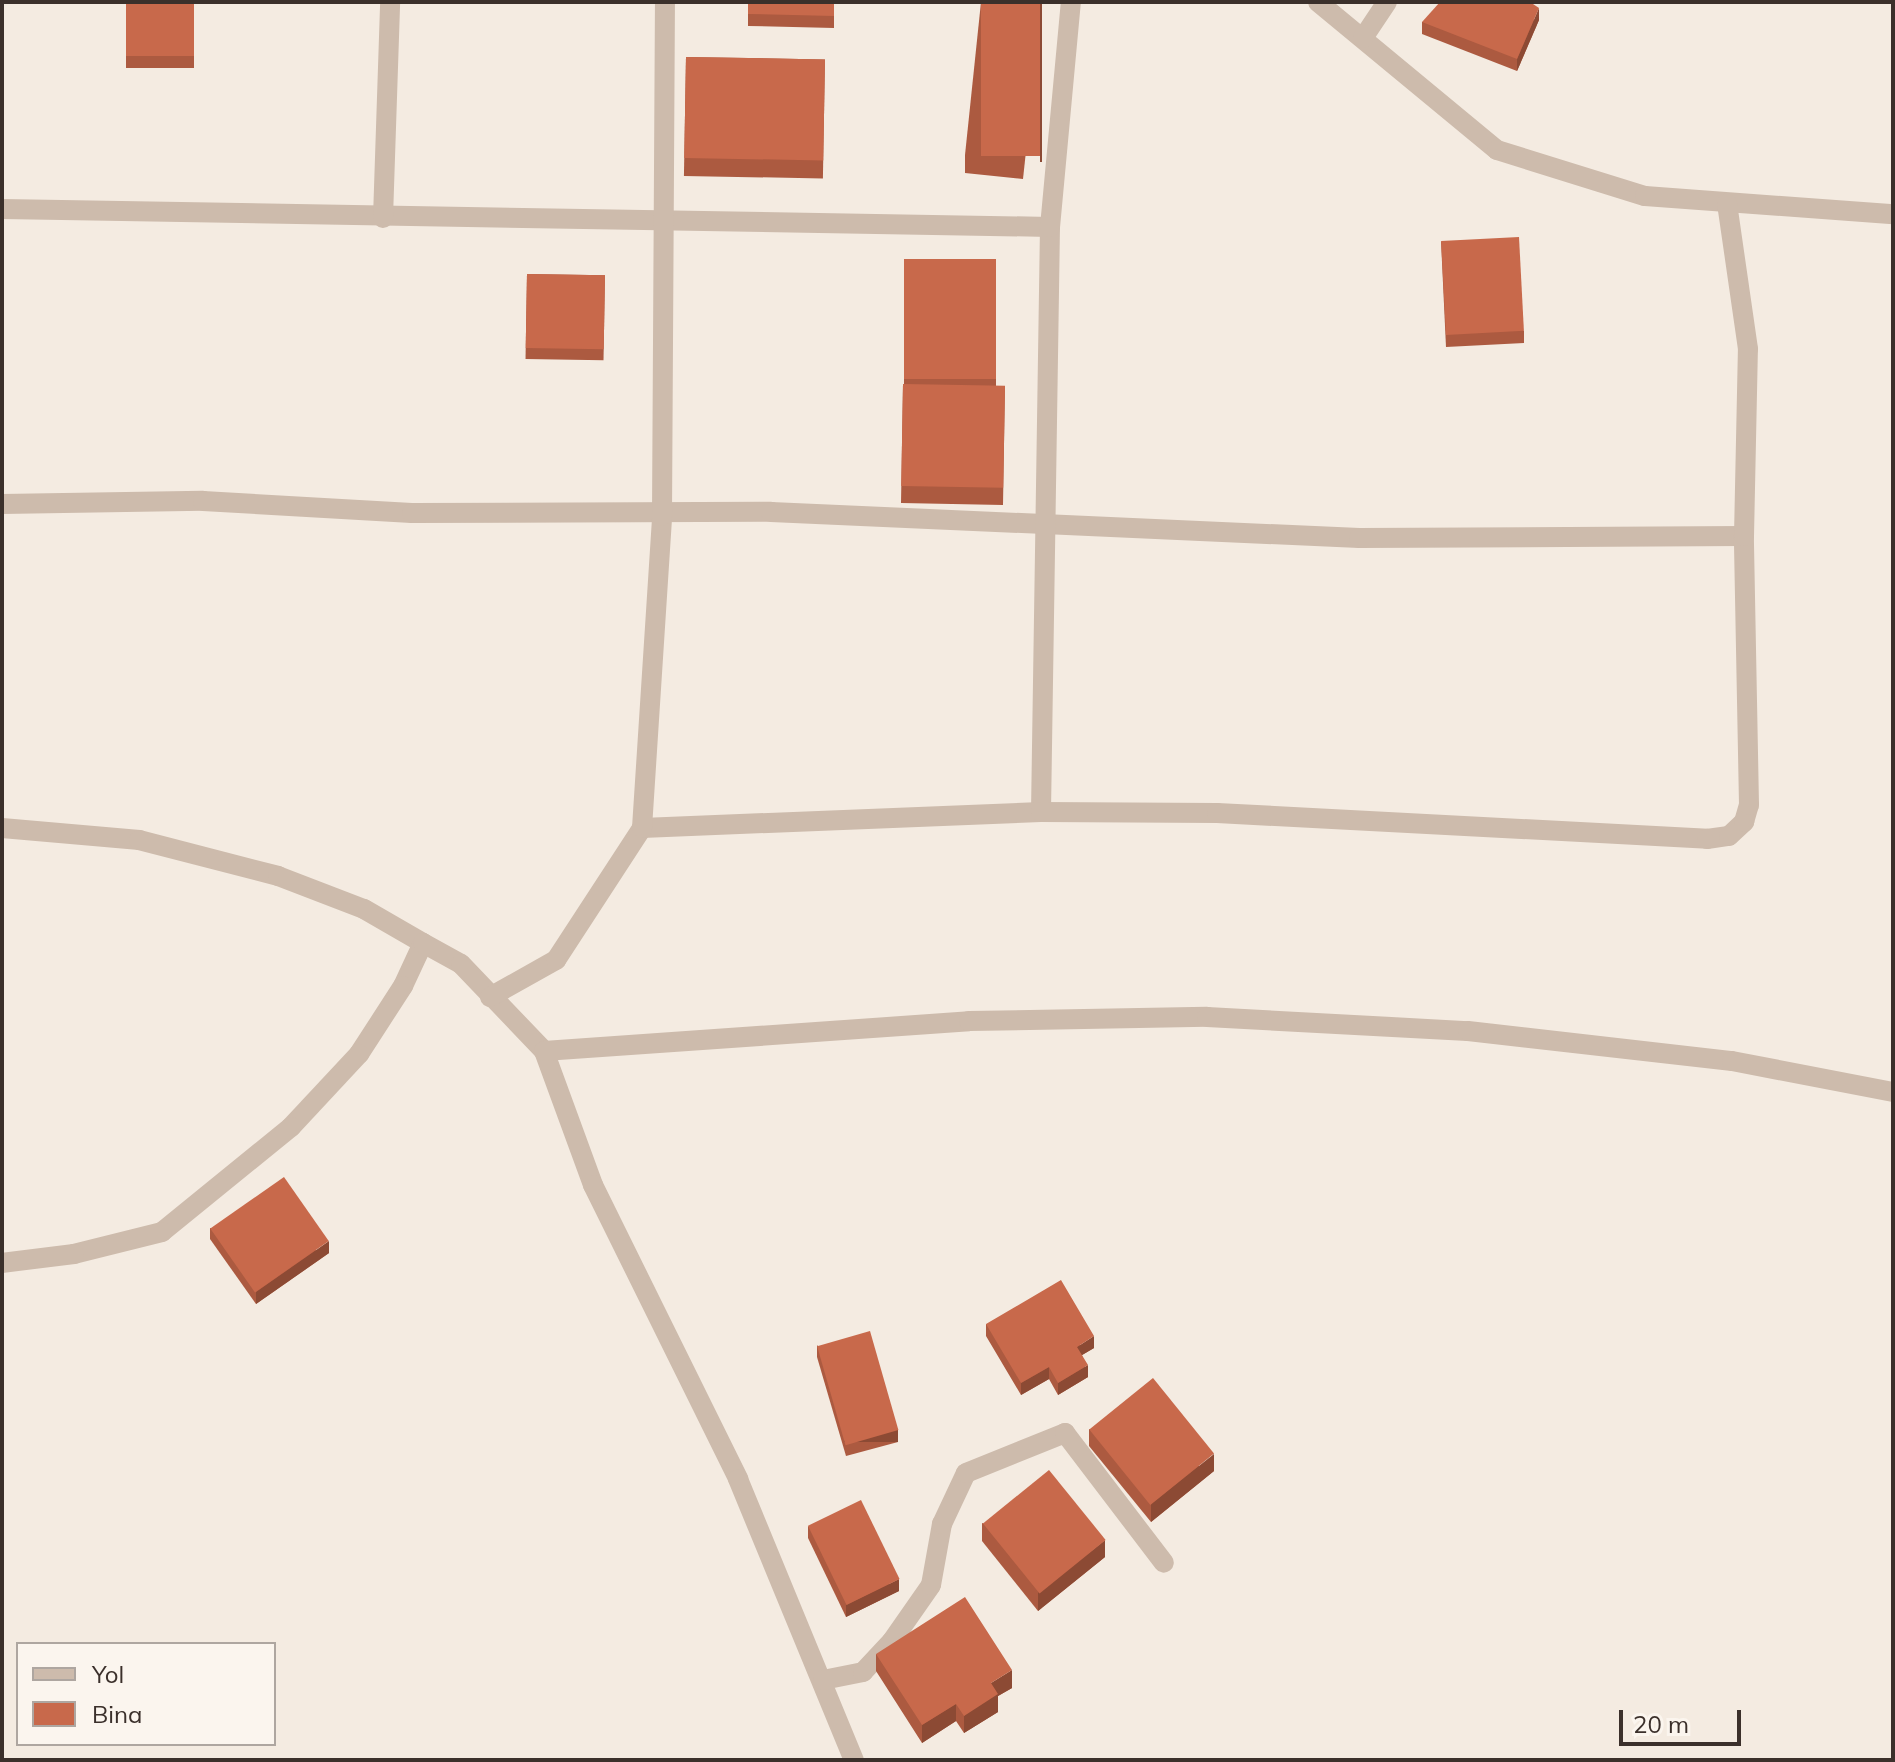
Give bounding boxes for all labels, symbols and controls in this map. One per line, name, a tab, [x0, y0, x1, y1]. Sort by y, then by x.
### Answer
legend	[16, 1642, 276, 1746]
text: Yol	[92, 1659, 124, 1689]
scale bar	[1623, 1694, 1745, 1744]
text: Bina	[92, 1699, 143, 1729]
text: 20 m	[1633, 1709, 1689, 1739]

